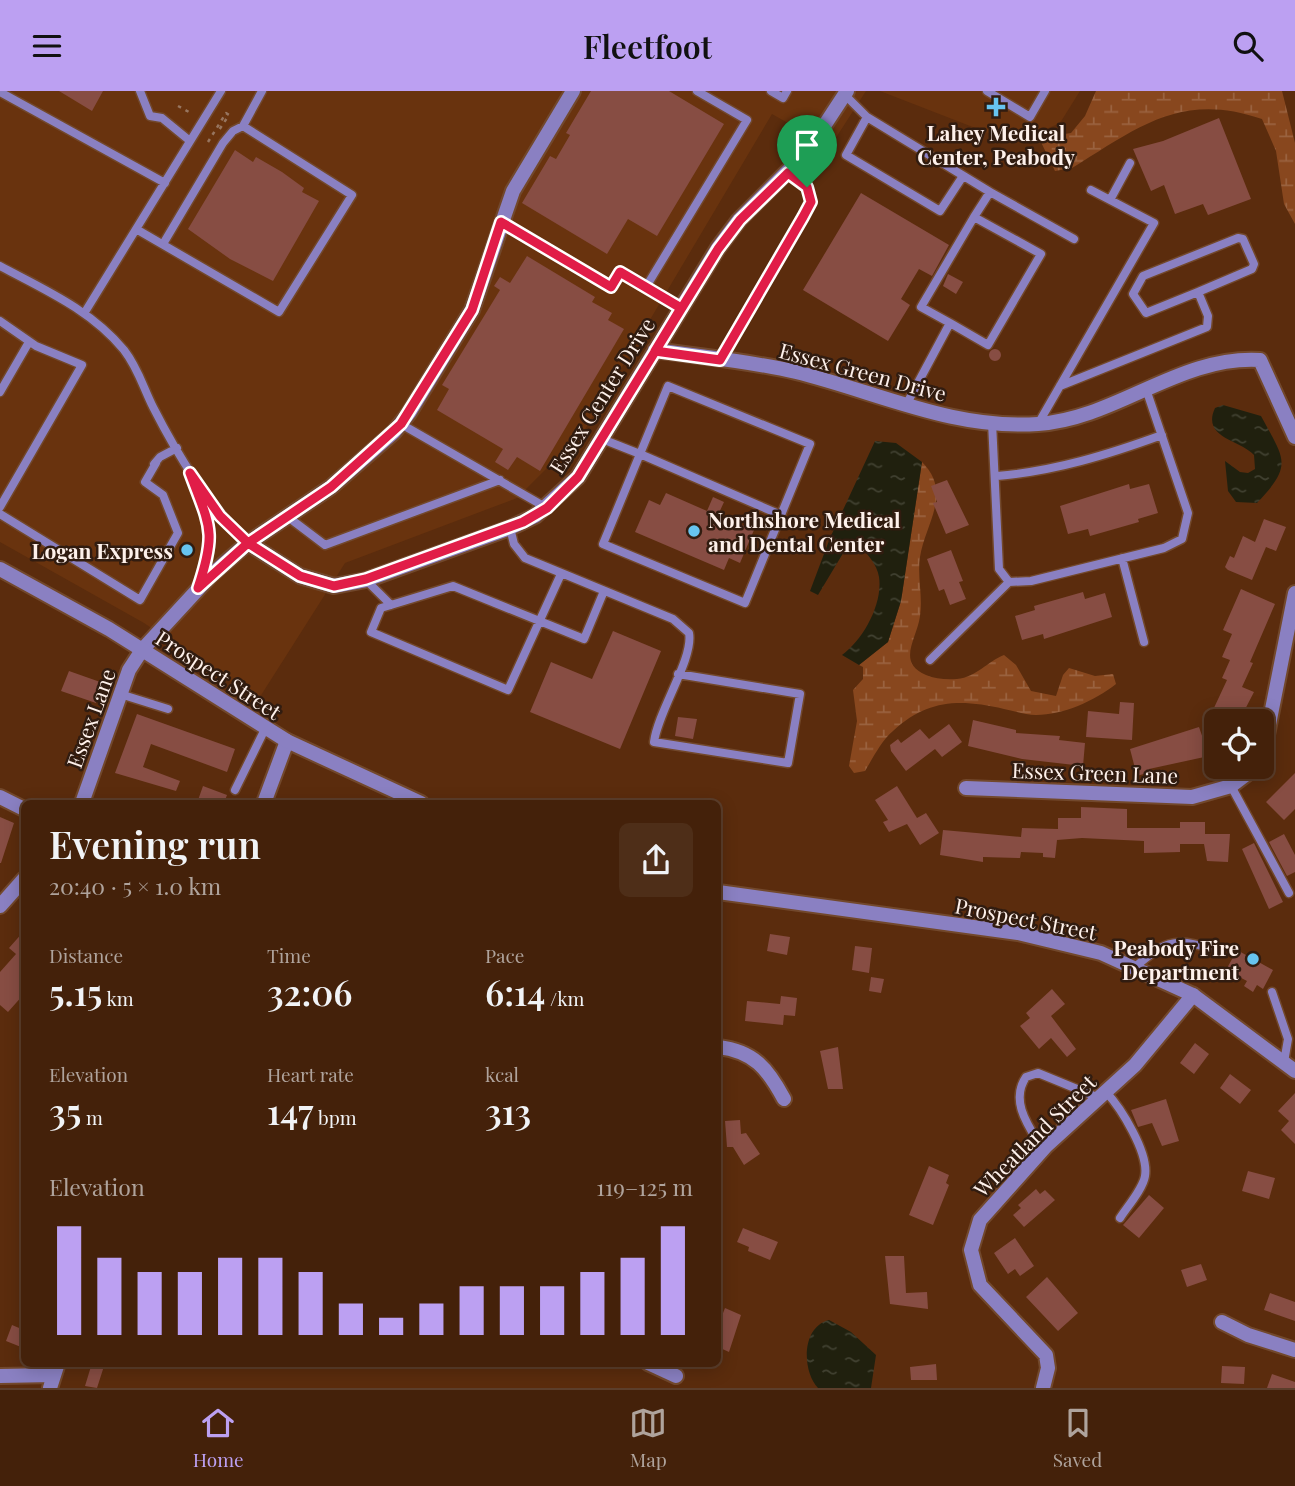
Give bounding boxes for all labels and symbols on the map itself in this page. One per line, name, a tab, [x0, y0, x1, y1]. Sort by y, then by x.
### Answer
marker: Lahey Medical Center, Peabody	[986, 97, 1006, 117]
pin	[777, 115, 837, 187]
place label: Lahey Medical Center, Peabody	[917, 118, 1075, 170]
street label: Essex Center Drive	[542, 312, 660, 478]
street label: Essex Green Drive	[776, 335, 950, 407]
place label: Northshore Medical and Dental Center	[708, 505, 901, 557]
marker: Northshore Medical and Dental Center	[686, 523, 702, 539]
place label: Logan Express	[32, 536, 173, 564]
marker: Logan Express	[179, 542, 195, 558]
street label: Prospect Street	[151, 623, 287, 725]
street label: Essex Lane	[59, 664, 121, 772]
street label: Essex Green Lane	[1011, 755, 1179, 789]
street label: Prospect Street	[953, 891, 1100, 946]
place label: Peabody Fire Department	[1113, 933, 1240, 985]
marker: Peabody Fire Department	[1245, 951, 1261, 967]
street label: Wheatland Street	[966, 1067, 1102, 1203]

